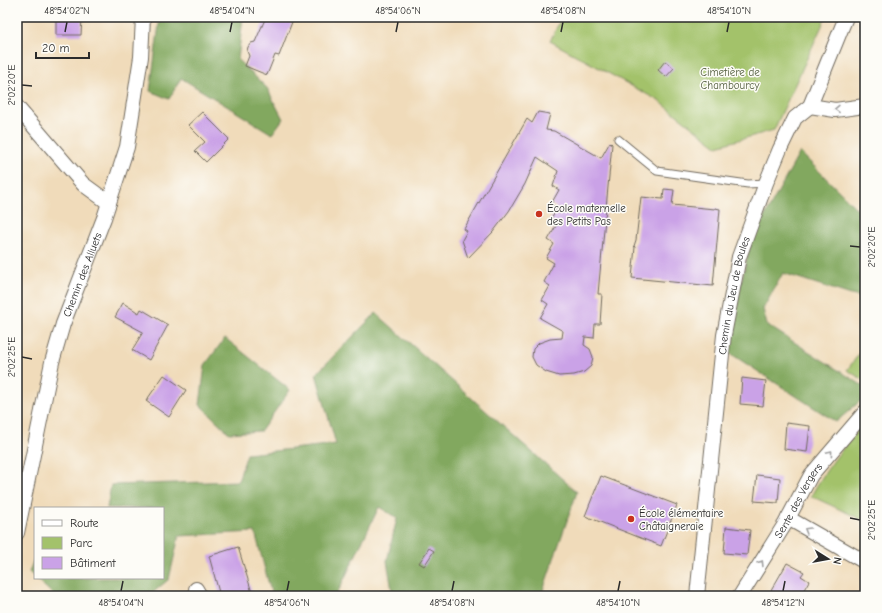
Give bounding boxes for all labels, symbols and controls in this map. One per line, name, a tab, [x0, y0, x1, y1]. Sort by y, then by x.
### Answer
text: 48°54'02"N	[44, 5, 90, 17]
text: 48°54'04"N	[210, 5, 254, 17]
text: 48°54'06"N	[375, 5, 421, 17]
text: 48°54'08"N	[540, 5, 586, 17]
text: 48°54'10"N	[707, 5, 751, 17]
scale bar	[36, 34, 89, 60]
text: 20 m	[42, 41, 70, 55]
text: 2°02'20"E	[6, 64, 18, 106]
park label: Cimetière de Chambourcy	[700, 66, 760, 92]
one-way arrow	[834, 105, 840, 113]
place label: École maternelle des Petits Pas	[547, 201, 626, 228]
marker: École maternelle des Petits Pas	[534, 209, 544, 219]
text: 2°02'20"E	[866, 226, 878, 268]
street label: Chemin des Alluets	[60, 230, 104, 319]
street label: Chemin du Jeu de Boules	[716, 234, 753, 355]
text: 2°02'25"E	[6, 337, 18, 377]
one-way arrow	[825, 450, 832, 458]
street label: Sente des Vergers	[771, 460, 825, 540]
text: 2°02'25"E	[866, 500, 878, 540]
place label: École élémentaire Châtaigneraie	[639, 506, 724, 533]
legend	[34, 507, 164, 579]
marker: École élémentaire Châtaigneraie	[626, 514, 636, 524]
text: Route	[70, 516, 99, 530]
one-way arrow	[804, 527, 811, 534]
text: Parc	[70, 536, 93, 550]
north arrow	[808, 539, 848, 579]
text: Bâtiment	[70, 556, 116, 570]
text: N	[830, 556, 844, 566]
one-way arrow	[756, 560, 763, 567]
text: 48°54'04"N	[99, 597, 143, 609]
text: 48°54'06"N	[264, 597, 310, 609]
text: 48°54'08"N	[429, 597, 475, 609]
text: 48°54'10"N	[596, 597, 640, 609]
text: 48°54'12"N	[761, 597, 805, 609]

